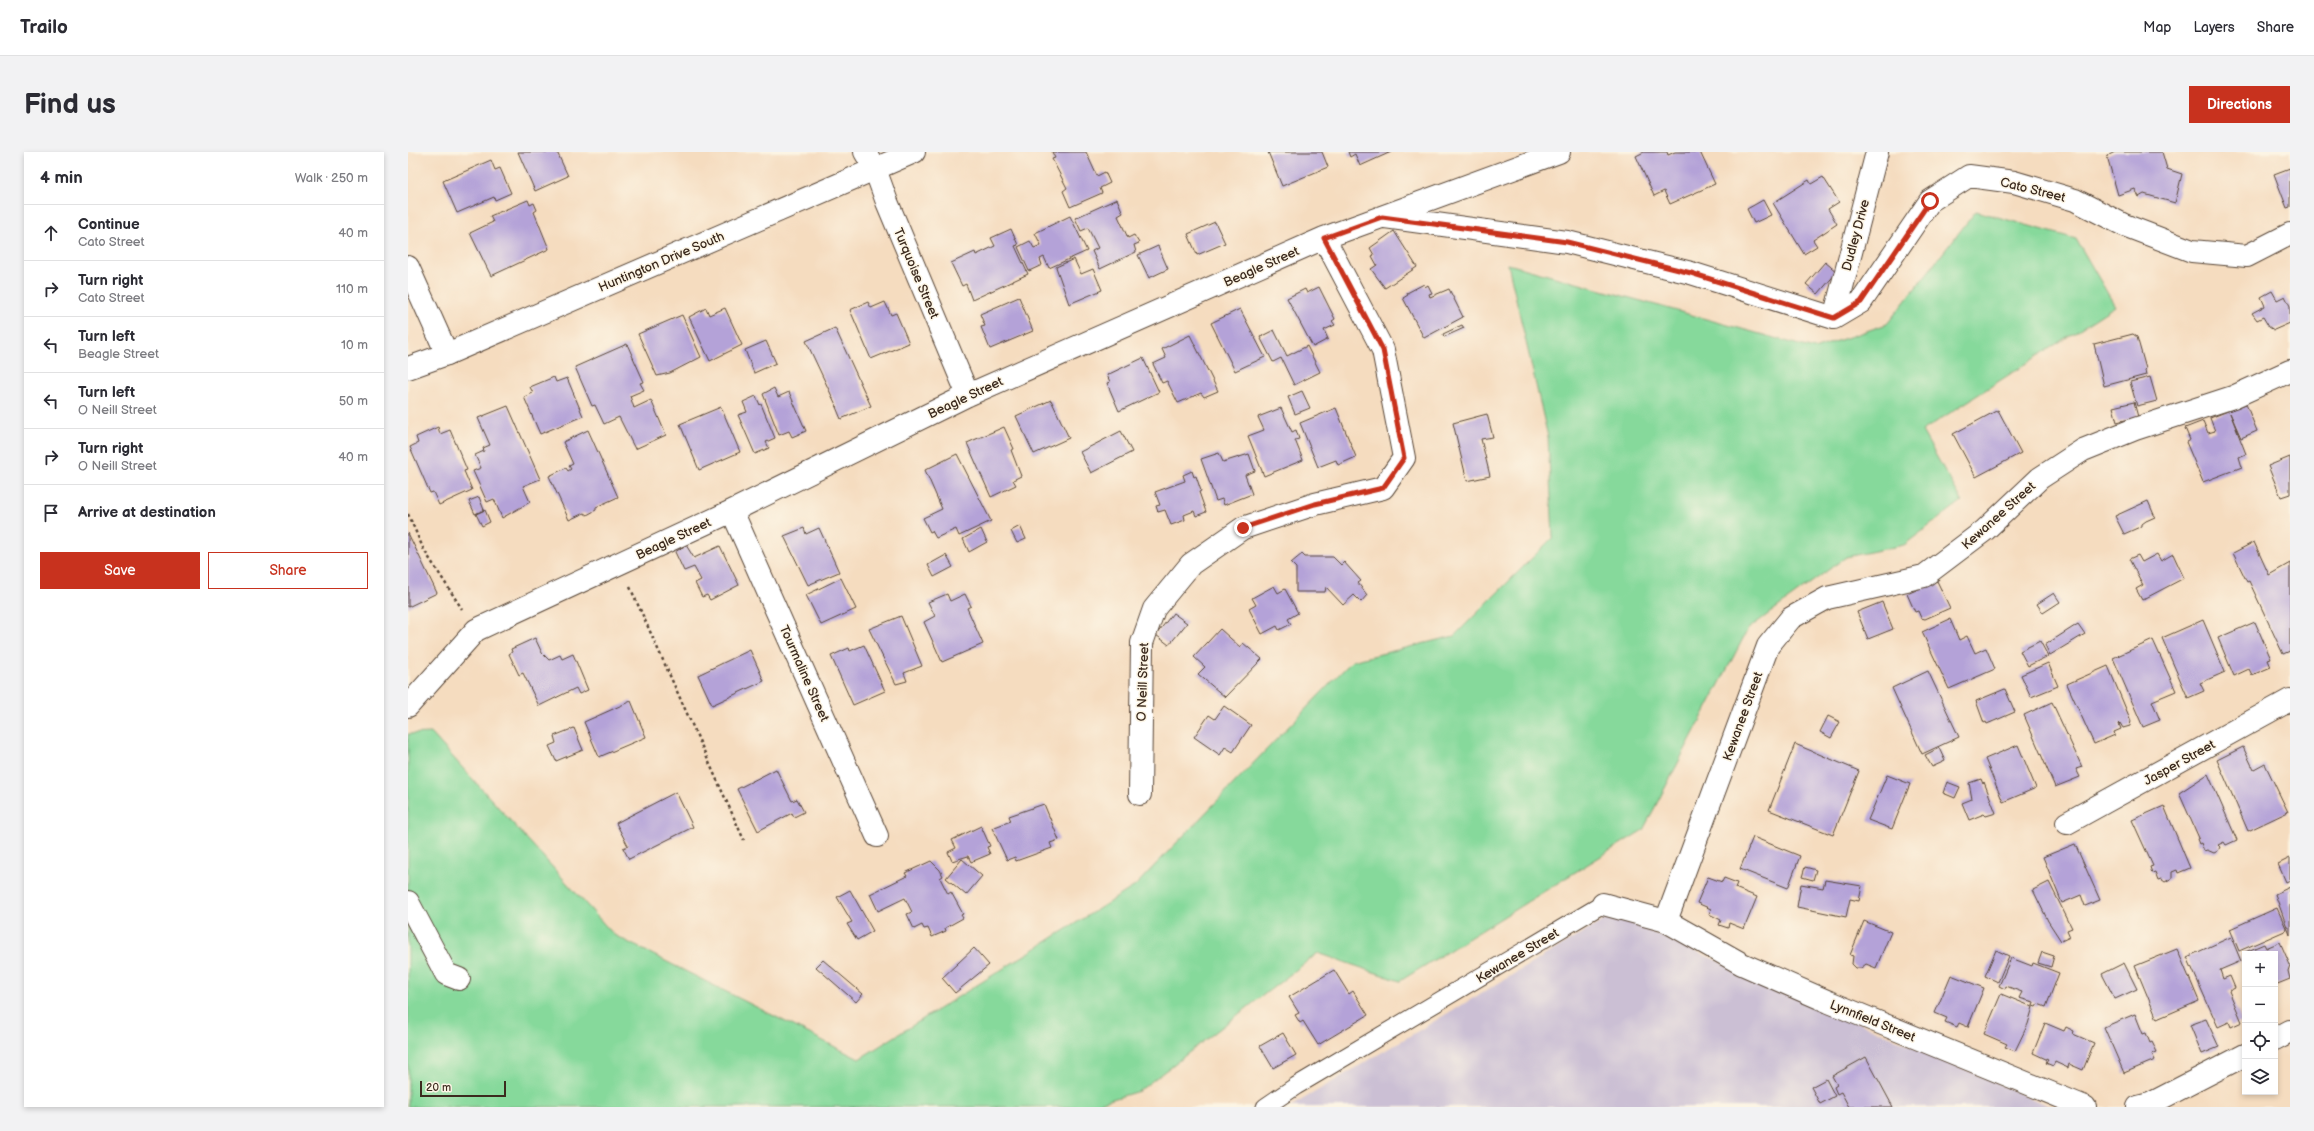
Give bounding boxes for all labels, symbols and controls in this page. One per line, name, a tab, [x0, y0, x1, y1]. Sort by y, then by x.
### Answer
text: Trailo	[20, 16, 68, 39]
text: Map	[2143, 19, 2171, 36]
text: Layers	[2193, 19, 2235, 36]
text: Share	[2257, 19, 2294, 36]
button: Directions	[2189, 86, 2290, 123]
text: Find us	[24, 88, 116, 121]
text: 4 min	[40, 168, 83, 188]
text: Walk · 250 m	[295, 170, 368, 186]
street label: Cato Street	[1999, 174, 2067, 206]
route start	[1921, 192, 1939, 210]
street label: Dudley Drive	[1839, 197, 1873, 273]
text: Continue	[78, 215, 140, 234]
icon: ahead	[40, 222, 62, 244]
text: 40 m	[338, 225, 368, 241]
street label: Turquoise Street	[890, 226, 942, 321]
street label: Huntington Drive South	[596, 228, 727, 296]
text: Cato Street	[78, 234, 145, 250]
street label: Beagle Street	[1221, 243, 1302, 291]
text: Turn right	[78, 271, 143, 290]
icon: right	[40, 278, 62, 300]
text: 110 m	[336, 281, 368, 297]
text: Cato Street	[78, 290, 145, 306]
text: Turn left	[78, 327, 135, 346]
icon: left	[40, 334, 62, 356]
text: 10 m	[341, 337, 368, 353]
text: Beagle Street	[78, 346, 159, 362]
street label: Beagle Street	[925, 374, 1005, 422]
text: Turn left	[78, 383, 135, 402]
icon: left	[40, 390, 62, 412]
text: 50 m	[339, 393, 368, 409]
text: O Neill Street	[78, 402, 157, 418]
text: Turn right	[78, 439, 143, 458]
icon: right	[40, 446, 62, 468]
text: 40 m	[338, 449, 368, 465]
text: O Neill Street	[78, 458, 157, 474]
street label: Kewanee Street	[1959, 478, 2039, 553]
icon: arrive	[40, 502, 62, 524]
text: Arrive at destination	[78, 503, 216, 522]
street label: Beagle Street	[633, 515, 713, 563]
route end	[1234, 519, 1252, 537]
button: Save	[40, 552, 200, 589]
button: Share	[208, 552, 368, 589]
street label: Tourmaline Street	[776, 623, 832, 724]
street label: O Neill Street	[1134, 642, 1152, 722]
street label: Kewanee Street	[1719, 670, 1766, 763]
street label: Jasper Street	[2141, 737, 2218, 789]
street label: Kewanee Street	[1473, 925, 1562, 987]
map controls	[2242, 951, 2278, 1095]
button: +	[2242, 951, 2278, 987]
button: −	[2242, 987, 2278, 1023]
street label: Lynnfield Street	[1828, 997, 1918, 1045]
button: locate	[2242, 1023, 2278, 1059]
button: layers	[2242, 1059, 2278, 1095]
scale bar	[420, 1079, 506, 1098]
text: 20 m	[426, 1081, 451, 1094]

